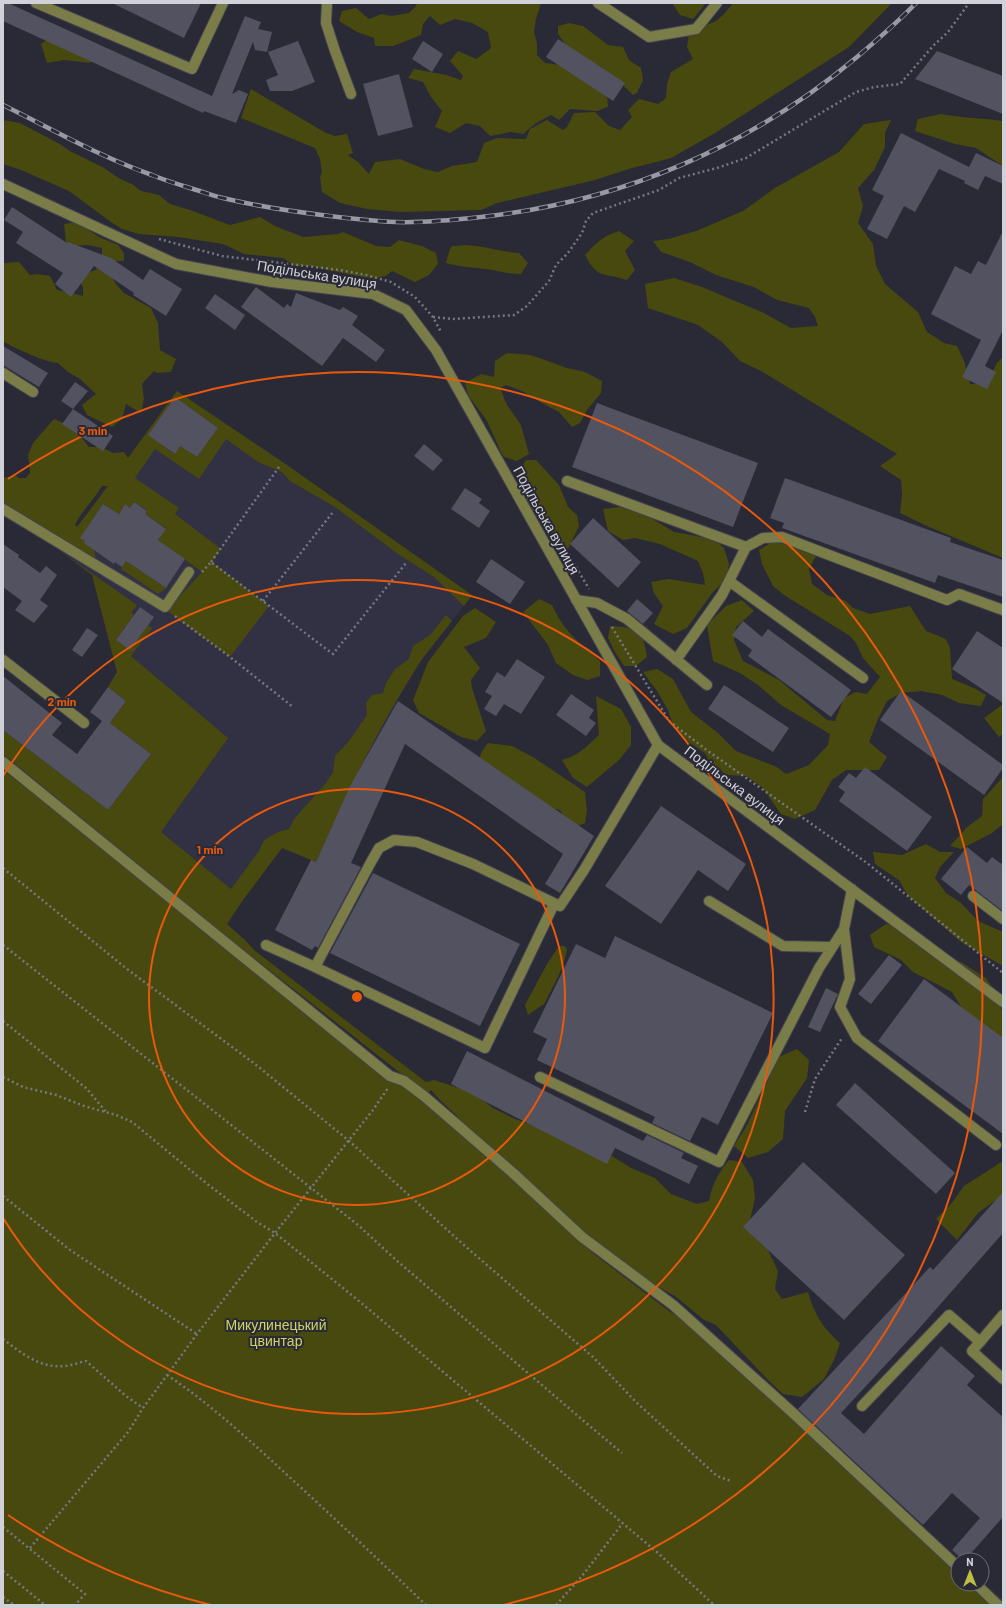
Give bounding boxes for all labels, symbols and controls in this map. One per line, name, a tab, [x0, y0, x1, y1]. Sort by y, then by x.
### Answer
street label: Подільська вулиця	[256, 256, 378, 292]
text: 3 min	[79, 423, 107, 437]
street label: Подільська вулиця	[510, 463, 584, 577]
text: 2 min	[48, 694, 76, 708]
street label: Подільська вулиця	[682, 742, 788, 828]
text: 1 min	[197, 842, 223, 856]
centre of rings	[350, 990, 364, 1004]
park label: Микулинецький цвинтар	[225, 1316, 327, 1349]
north arrow	[950, 1552, 990, 1592]
text: N	[966, 1555, 974, 1568]

